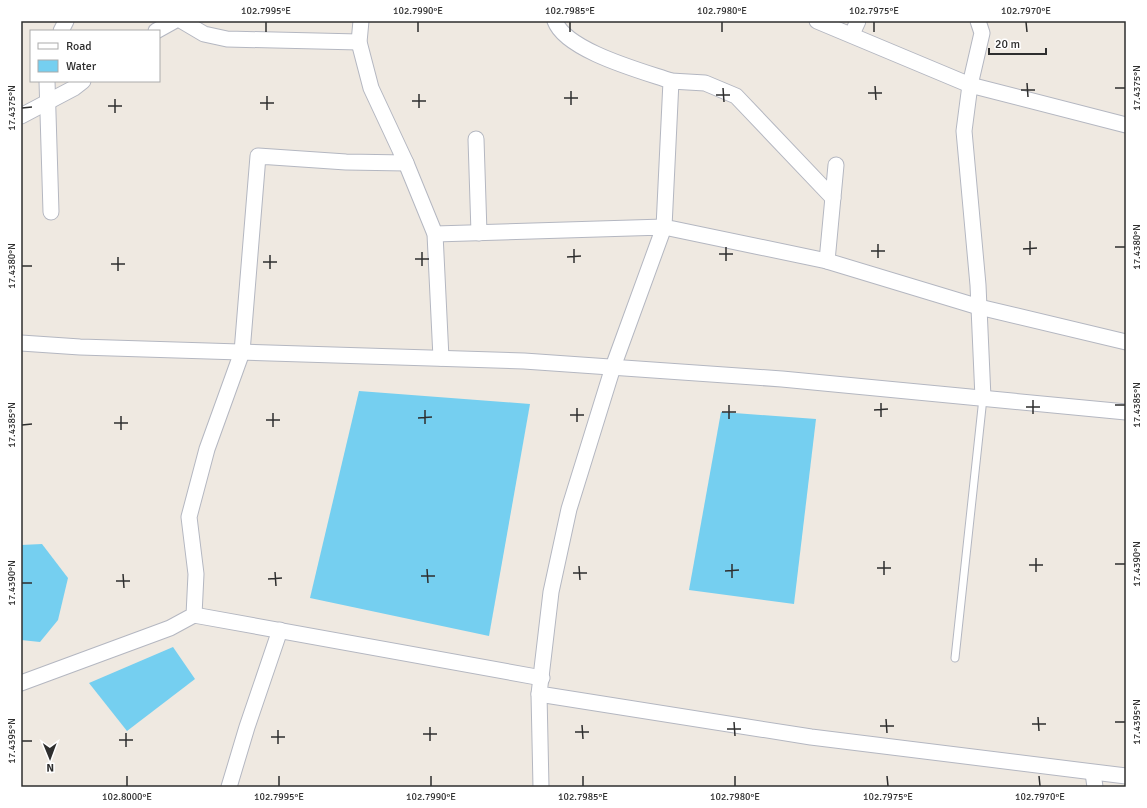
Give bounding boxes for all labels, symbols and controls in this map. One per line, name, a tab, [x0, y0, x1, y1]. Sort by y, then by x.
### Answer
text: 102.7995°E	[241, 5, 291, 17]
text: 102.7990°E	[393, 5, 443, 17]
text: 102.7985°E	[545, 5, 595, 17]
text: 102.7980°E	[697, 5, 747, 17]
text: 102.7975°E	[849, 5, 899, 17]
text: 102.7970°E	[1001, 5, 1051, 17]
legend	[30, 30, 160, 82]
scale bar	[989, 30, 1046, 56]
text: 20 m	[995, 37, 1020, 52]
text: Road	[66, 39, 92, 54]
text: Water	[66, 59, 97, 74]
text: 17.4375°N	[1131, 65, 1143, 111]
text: 17.4375°N	[6, 85, 18, 131]
text: 17.4380°N	[1131, 224, 1143, 270]
text: 17.4380°N	[6, 243, 18, 289]
text: 17.4385°N	[1131, 382, 1143, 428]
text: 17.4385°N	[6, 402, 18, 448]
text: 17.4390°N	[1131, 541, 1143, 587]
text: 17.4390°N	[6, 560, 18, 606]
text: 17.4395°N	[1131, 699, 1143, 745]
text: 17.4395°N	[6, 718, 18, 764]
north arrow	[30, 738, 70, 778]
text: N	[46, 761, 54, 774]
text: 102.8000°E	[102, 791, 152, 803]
text: 102.7995°E	[254, 791, 304, 803]
text: 102.7990°E	[406, 791, 456, 803]
text: 102.7985°E	[558, 791, 608, 803]
text: 102.7980°E	[710, 791, 760, 803]
text: 102.7975°E	[863, 791, 913, 803]
text: 102.7970°E	[1015, 791, 1065, 803]

